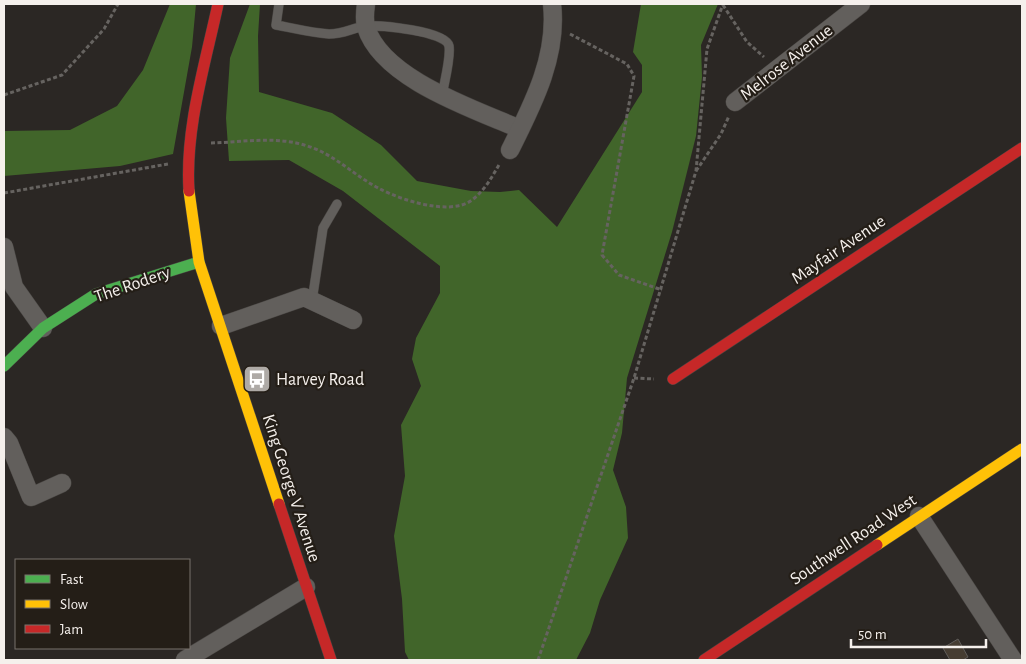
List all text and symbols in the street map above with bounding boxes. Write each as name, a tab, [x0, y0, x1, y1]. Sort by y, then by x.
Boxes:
street label: Melrose Avenue	[737, 21, 836, 104]
street label: Mayfair Avenue	[788, 212, 889, 288]
street label: The Rodery	[92, 264, 173, 306]
bus stop icon: Harvey Road	[242, 364, 272, 394]
place label: Harvey Road	[276, 371, 364, 389]
street label: King George V Avenue	[259, 412, 323, 564]
street label: Southwell Road West	[787, 491, 920, 589]
legend	[15, 559, 190, 649]
text: Fast	[60, 572, 84, 587]
text: Slow	[60, 597, 88, 612]
scale bar	[851, 616, 986, 648]
text: Jam	[60, 622, 83, 637]
text: 50 m	[858, 627, 887, 642]

